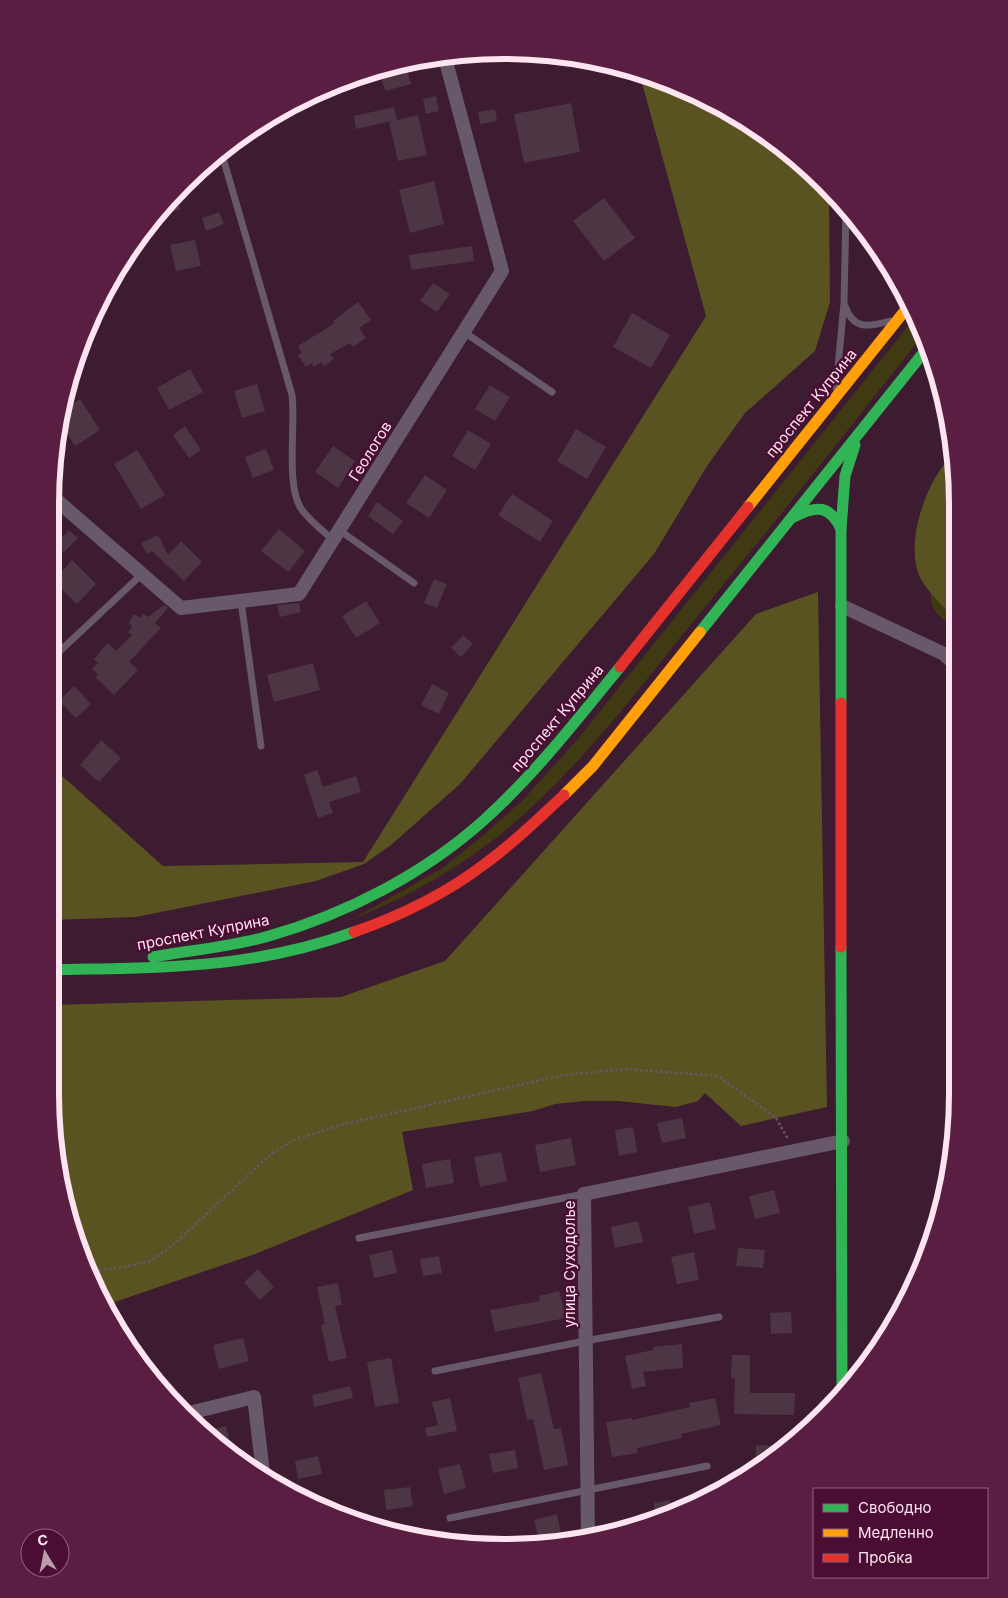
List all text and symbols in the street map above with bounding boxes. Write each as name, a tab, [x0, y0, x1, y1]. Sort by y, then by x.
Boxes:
street label: проспект Куприна	[761, 345, 861, 461]
street label: Геологов	[344, 418, 396, 484]
street label: проспект Куприна	[506, 660, 608, 776]
street label: проспект Куприна	[135, 910, 271, 954]
street label: улица Суходолье	[560, 1200, 579, 1328]
legend	[813, 1488, 988, 1578]
text: Свободно	[858, 1498, 932, 1517]
text: Медленно	[858, 1523, 934, 1542]
north arrow	[20, 1528, 70, 1578]
text: С	[36, 1530, 49, 1549]
text: Пробка	[858, 1548, 913, 1567]

